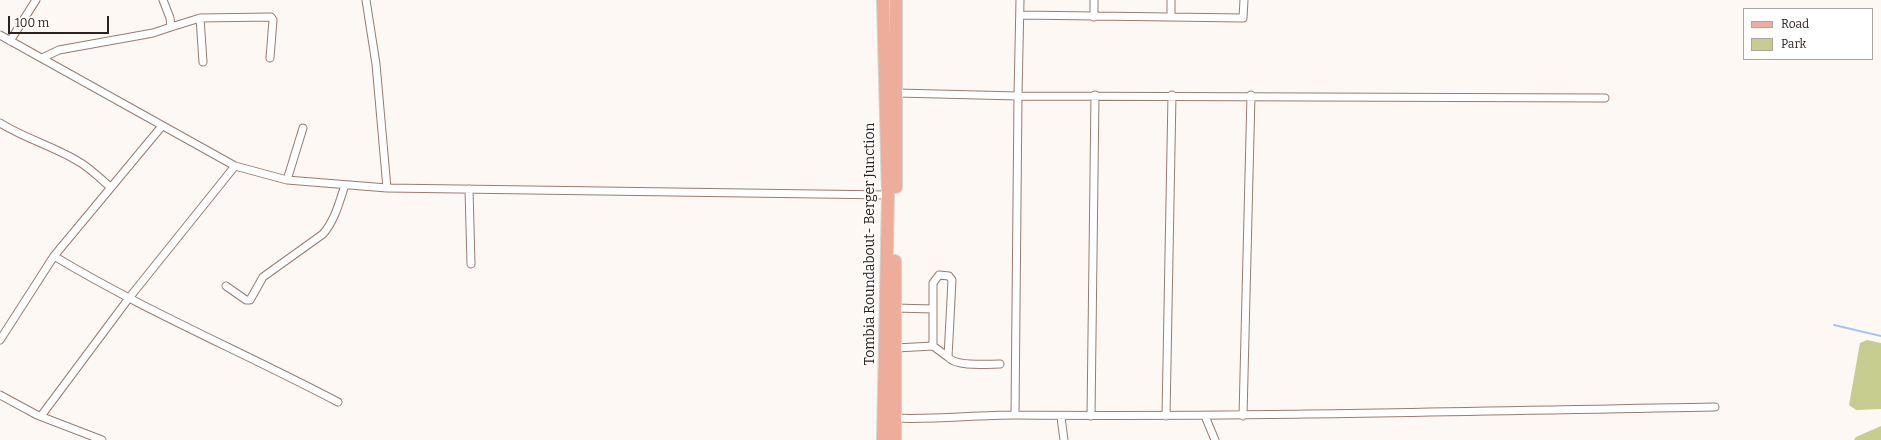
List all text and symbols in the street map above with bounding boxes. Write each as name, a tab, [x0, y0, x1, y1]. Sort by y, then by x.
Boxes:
scale bar	[10, 8, 111, 34]
legend	[1743, 8, 1873, 60]
text: 100 m	[15, 16, 49, 30]
text: Road	[1781, 17, 1809, 31]
text: Park	[1781, 37, 1806, 51]
street label: Tombia Roundabout- Berger Junction	[862, 123, 878, 365]

